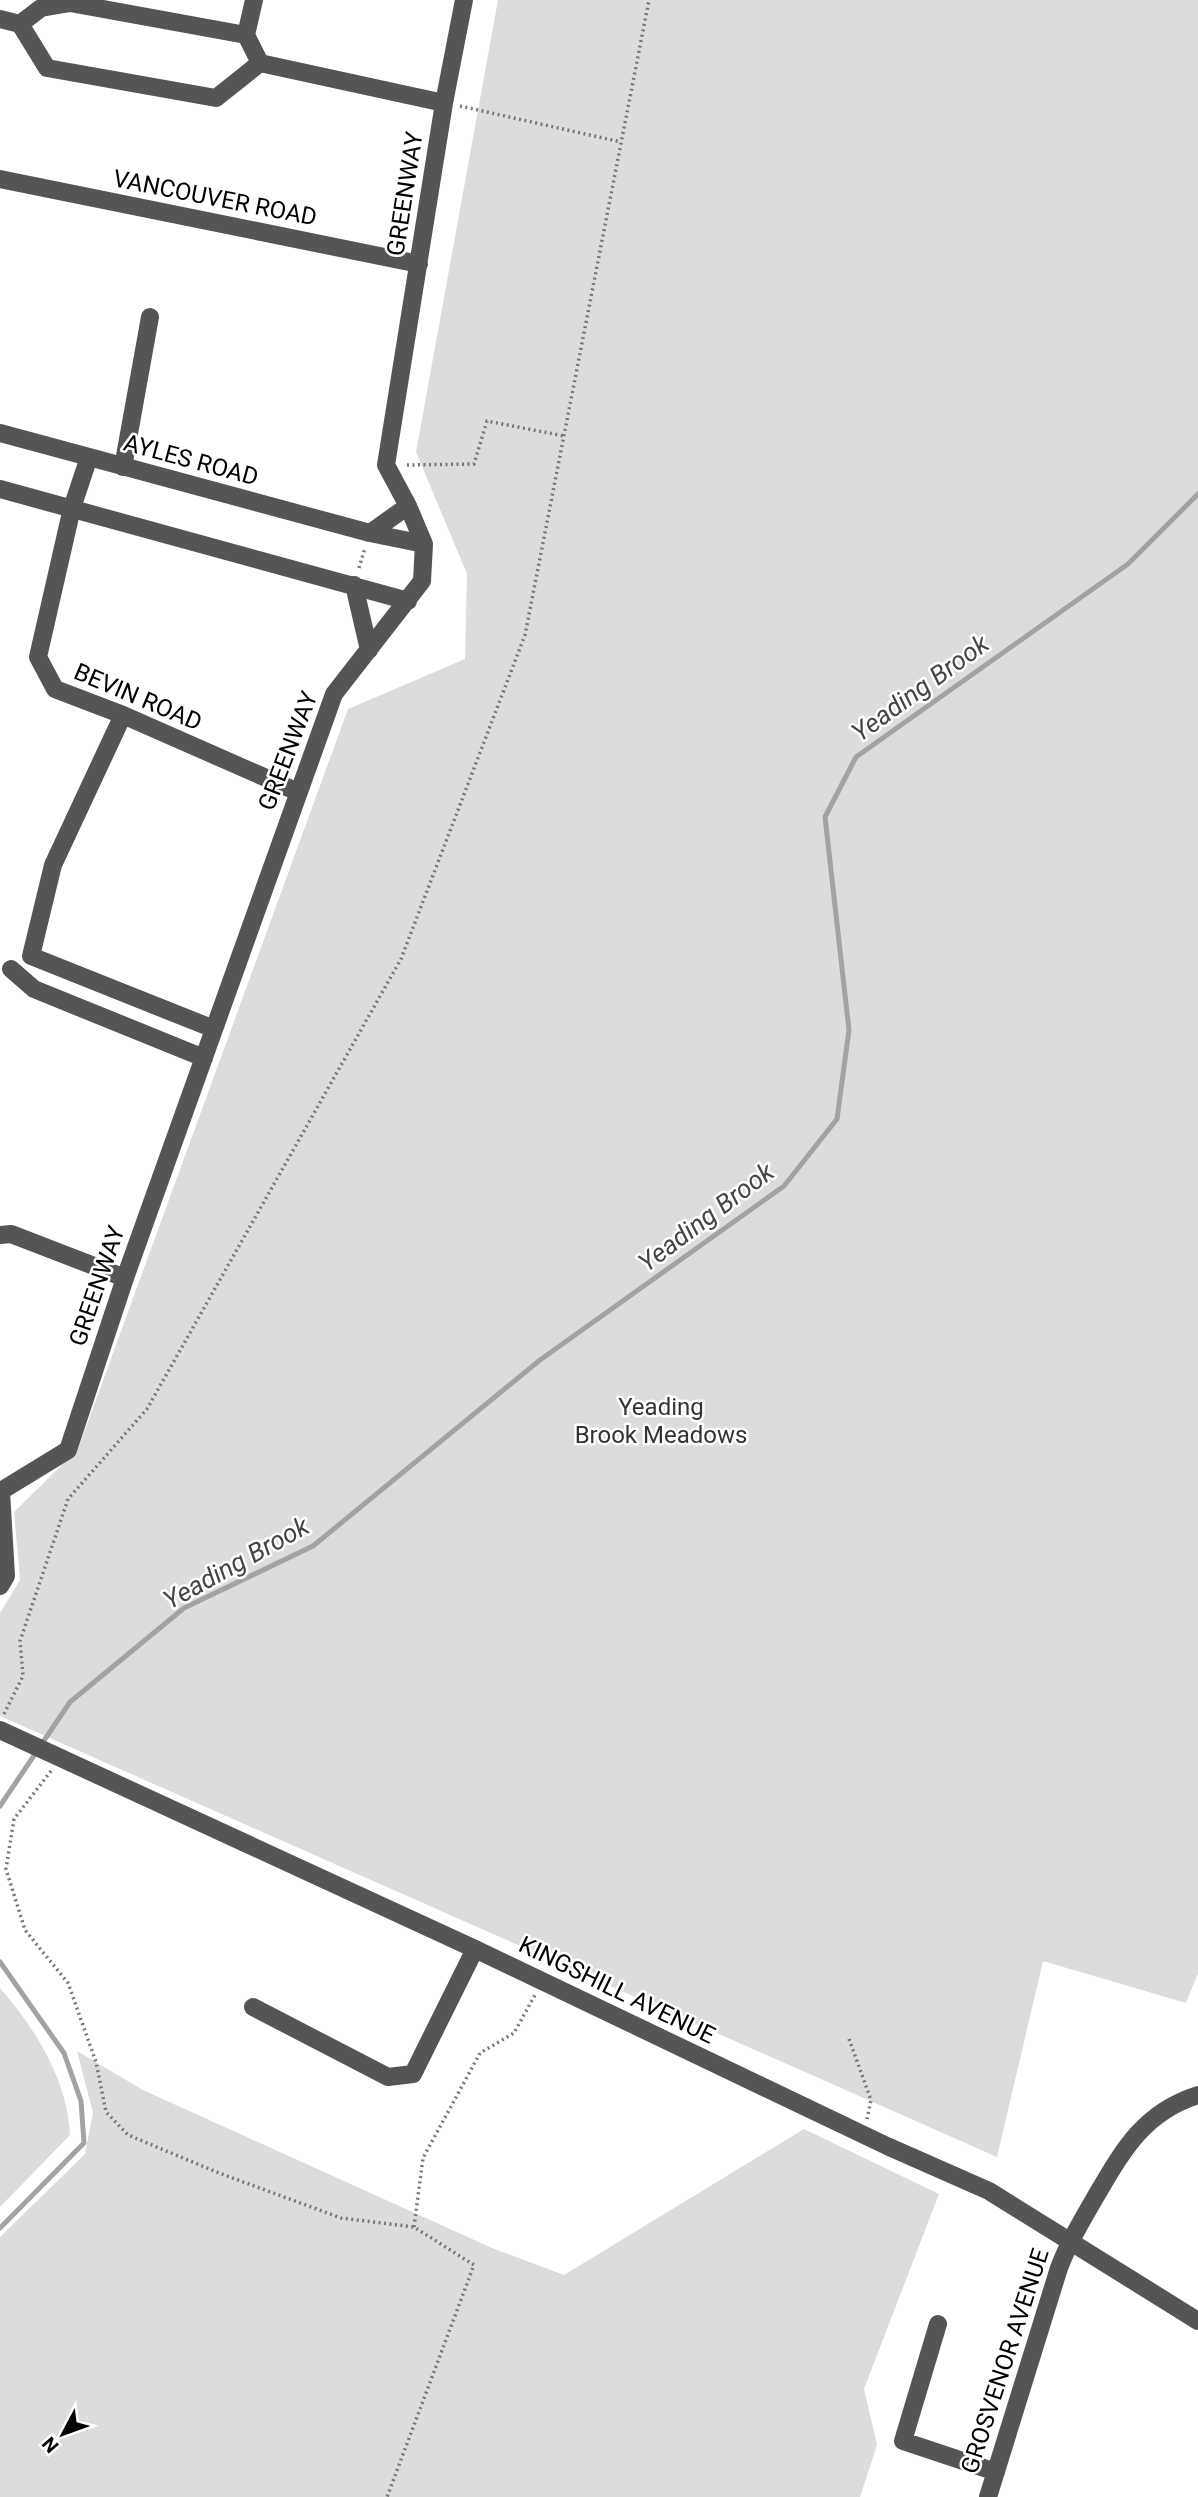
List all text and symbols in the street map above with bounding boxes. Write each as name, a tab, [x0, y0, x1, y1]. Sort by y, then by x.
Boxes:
street label: GREENWAY	[381, 129, 429, 258]
street label: VANCOUVER ROAD	[111, 165, 319, 231]
street label: AYLES ROAD	[121, 429, 261, 491]
water label: Yeading Brook	[846, 628, 995, 748]
street label: BEVIN ROAD	[70, 658, 206, 736]
street label: GREENWAY	[252, 687, 324, 815]
water label: Yeading Brook	[632, 1156, 781, 1278]
street label: GREENWAY	[63, 1222, 131, 1350]
park label: Yeading Brook Meadows	[575, 1393, 747, 1449]
water label: Yeading Brook	[158, 1510, 315, 1615]
street label: KINGSHILL AVENUE	[514, 1930, 720, 2050]
street label: GROSVENOR AVENUE	[955, 2245, 1055, 2477]
north arrow	[28, 2399, 98, 2469]
text: N	[37, 2432, 64, 2457]

